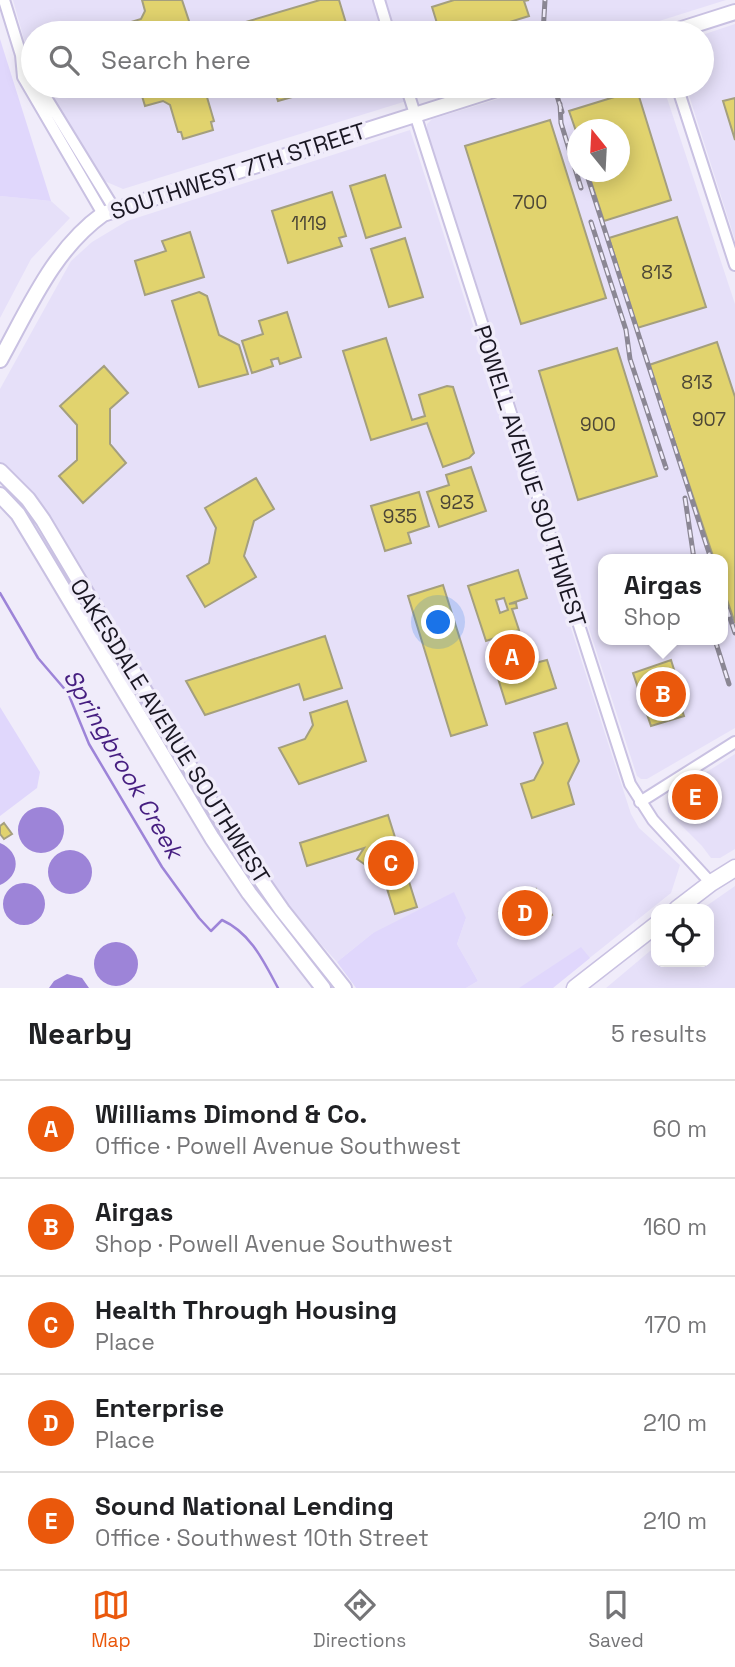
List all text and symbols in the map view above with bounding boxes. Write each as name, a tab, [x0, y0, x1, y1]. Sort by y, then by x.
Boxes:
search box	[21, 21, 714, 98]
icon: search	[45, 41, 83, 79]
text: Search here	[101, 43, 251, 77]
street label: SOUTHWEST 7TH STREET	[106, 115, 370, 227]
north arrow	[567, 119, 630, 182]
house number: 700	[513, 190, 547, 215]
house number: 1119	[291, 211, 327, 236]
house number: 813	[641, 260, 673, 285]
street label: POWELL AVENUE SOUTHWEST	[467, 321, 593, 631]
house number: 813	[681, 370, 713, 395]
house number: 907	[692, 407, 726, 432]
house number: 900	[580, 412, 616, 437]
house number: 923	[440, 490, 474, 515]
house number: 935	[383, 504, 417, 529]
popup	[598, 554, 728, 645]
text: Airgas	[624, 568, 702, 602]
street label: OAKESDALE AVENUE SOUTHWEST	[63, 573, 277, 889]
text: Shop	[624, 602, 681, 632]
your location	[421, 605, 455, 639]
pin: A	[489, 631, 535, 683]
water label: Springbrook Creek	[57, 664, 192, 867]
pin: B	[640, 668, 686, 720]
pin: E	[672, 771, 718, 823]
pin: C	[368, 837, 414, 889]
pin: D	[502, 887, 548, 939]
map controls	[651, 904, 714, 967]
button: locate	[651, 904, 714, 967]
text: Nearby	[28, 1014, 132, 1053]
text: 5 results	[611, 1019, 707, 1049]
text: Williams Dimond & Co.	[95, 1097, 367, 1131]
text: A	[44, 1114, 58, 1144]
text: 60 m	[652, 1114, 707, 1144]
text: Office · Powell Avenue Southwest	[95, 1131, 461, 1161]
text: Airgas	[95, 1195, 173, 1229]
text: B	[43, 1212, 59, 1242]
text: 160 m	[643, 1212, 707, 1242]
text: Shop · Powell Avenue Southwest	[95, 1229, 453, 1259]
text: Health Through Housing	[95, 1293, 397, 1327]
text: C	[44, 1310, 58, 1340]
text: 170 m	[644, 1310, 707, 1340]
text: Place	[95, 1327, 155, 1357]
text: Enterprise	[95, 1391, 224, 1425]
text: D	[43, 1408, 59, 1438]
text: 210 m	[643, 1408, 707, 1438]
text: Place	[95, 1425, 155, 1455]
text: Sound National Lending	[95, 1489, 394, 1523]
text: E	[45, 1506, 57, 1536]
text: 210 m	[643, 1506, 707, 1536]
text: Office · Southwest 10th Street	[95, 1523, 429, 1553]
tab: Map	[91, 1586, 131, 1653]
tab: Directions	[313, 1586, 406, 1653]
tab: Saved	[588, 1586, 644, 1653]

